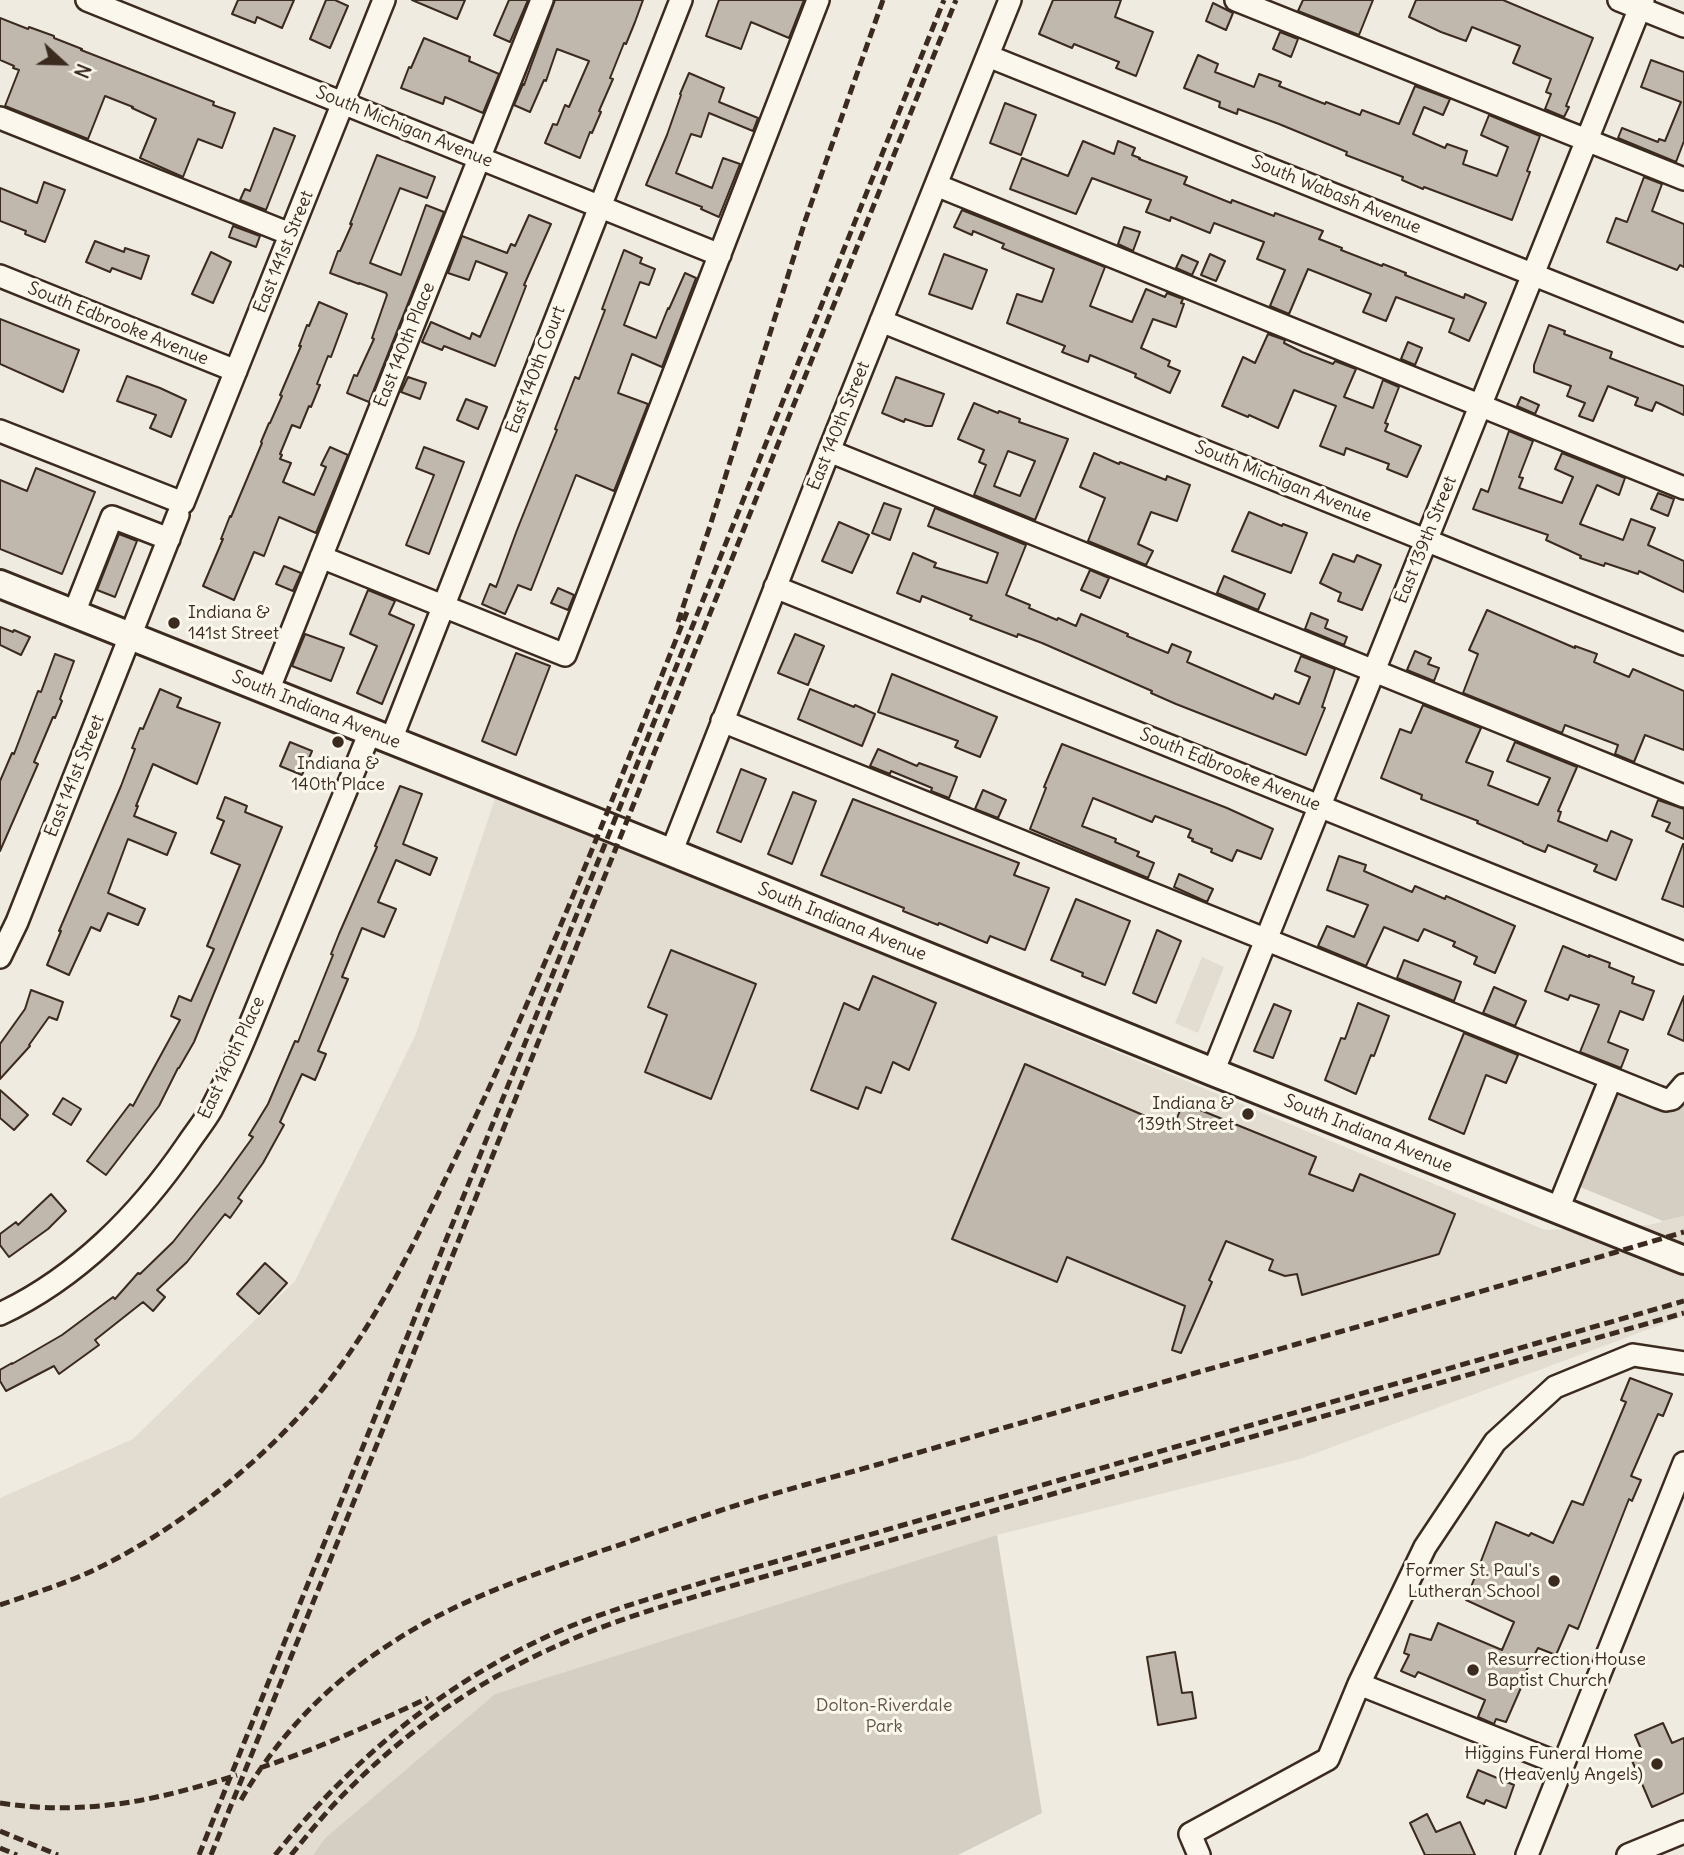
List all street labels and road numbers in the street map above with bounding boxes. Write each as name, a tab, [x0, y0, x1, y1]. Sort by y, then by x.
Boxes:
street label: South Michigan Avenue	[312, 82, 496, 172]
street label: South Wabash Avenue	[1248, 151, 1424, 239]
street label: East 141st Street	[250, 188, 318, 316]
street label: South Edbrooke Avenue	[24, 278, 212, 370]
street label: East 140th Place	[370, 279, 440, 411]
street label: East 140th Court	[502, 303, 570, 437]
street label: East 140th Street	[803, 358, 875, 494]
street label: South Michigan Avenue	[1191, 437, 1375, 527]
street label: East 139th Street	[1391, 473, 1461, 607]
street label: South Indiana Avenue	[229, 666, 403, 754]
street label: East 141st Street	[41, 712, 109, 840]
street label: South Edbrooke Avenue	[1136, 724, 1324, 816]
street label: South Indiana Avenue	[755, 878, 929, 966]
street label: East 140th Place	[194, 993, 270, 1123]
street label: South Indiana Avenue	[1281, 1090, 1455, 1178]

